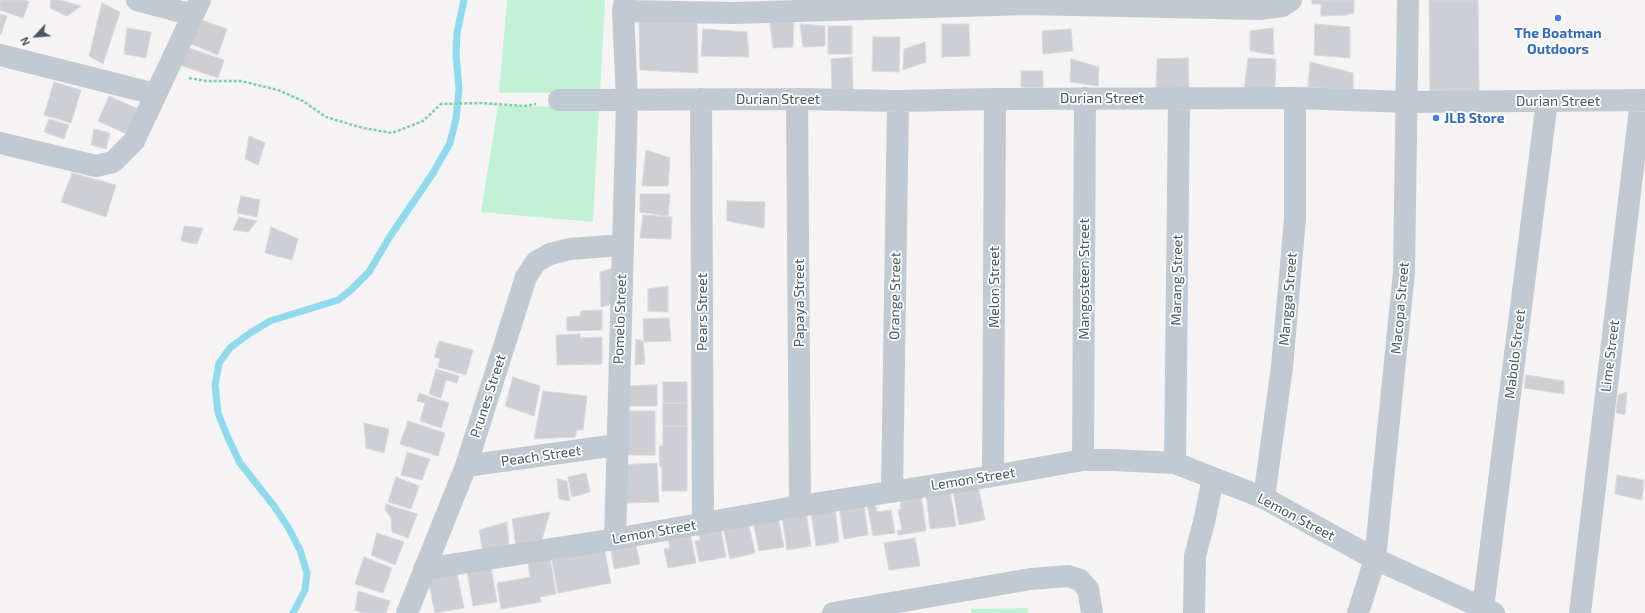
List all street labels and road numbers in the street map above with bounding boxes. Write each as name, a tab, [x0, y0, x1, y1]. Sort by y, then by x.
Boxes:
street label: Durian Street	[1060, 90, 1144, 106]
street label: Durian Street	[736, 91, 820, 107]
street label: Durian Street	[1516, 93, 1600, 109]
street label: Mangosteen Street	[1076, 218, 1092, 340]
street label: Marang Street	[1168, 234, 1186, 326]
street label: Melon Street	[986, 246, 1002, 328]
street label: Orange Street	[886, 252, 904, 340]
street label: Mangga Street	[1276, 252, 1300, 346]
street label: Papaya Street	[791, 259, 807, 347]
street label: Macopa Street	[1388, 261, 1412, 355]
street label: Pears Street	[694, 273, 710, 351]
street label: Pomelo Street	[610, 274, 630, 364]
street label: Mabolo Street	[1501, 308, 1529, 400]
street label: Lime Street	[1597, 319, 1623, 393]
street label: Prunes Street	[467, 352, 509, 440]
street label: Peach Street	[500, 442, 582, 470]
street label: Lemon Street	[930, 464, 1016, 494]
street label: Lemon Street	[1255, 490, 1337, 544]
street label: Lemon Street	[611, 516, 697, 548]

